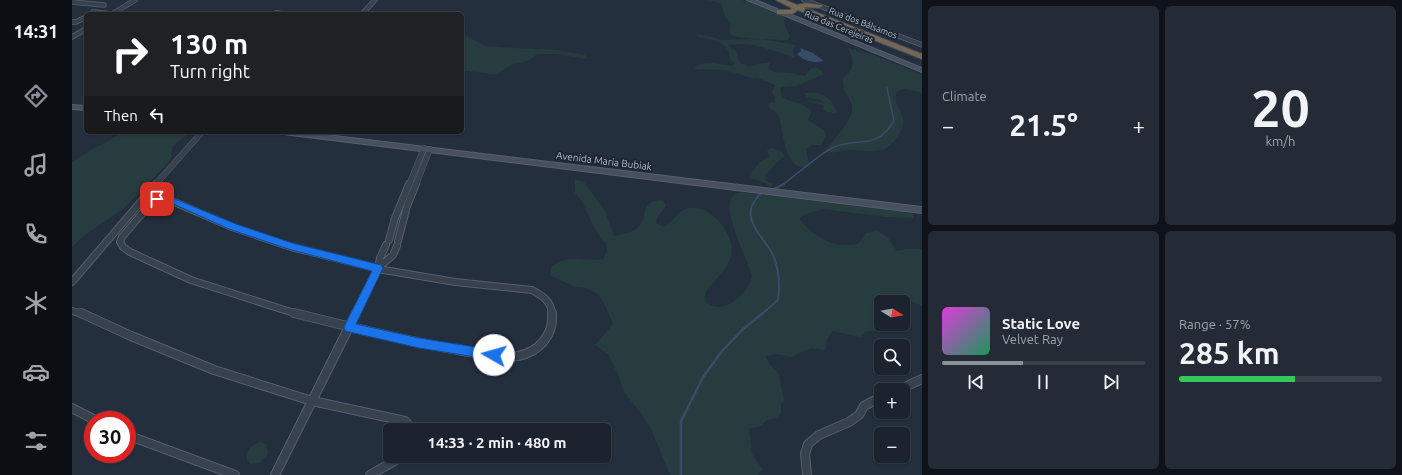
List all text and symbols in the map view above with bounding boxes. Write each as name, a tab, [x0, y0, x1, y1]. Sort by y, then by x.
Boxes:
street label: Rua dos Bálsamos	[828, 5, 899, 41]
street label: Rua das Cerejeiras	[803, 9, 875, 45]
text: 14:31	[13, 21, 59, 41]
icon: right	[104, 28, 156, 80]
text: 130 m	[170, 28, 248, 59]
text: Turn right	[170, 61, 250, 81]
text: 20	[1251, 79, 1310, 137]
icon: directions	[22, 82, 50, 110]
text: Climate	[942, 89, 987, 103]
icon: left	[146, 104, 168, 126]
text: Then	[104, 107, 138, 124]
text: 21.5°	[1009, 108, 1078, 142]
text: −	[942, 113, 954, 138]
text: +	[1133, 113, 1145, 138]
text: km/h	[1265, 134, 1296, 148]
street label: Avenida Maria Bubiak	[556, 150, 652, 172]
icon: music	[22, 151, 50, 179]
pin	[140, 182, 174, 216]
icon: arrive	[146, 188, 168, 210]
icon: phone	[22, 220, 50, 248]
icon: climate	[22, 289, 50, 317]
north arrow	[874, 295, 910, 331]
map controls	[874, 295, 910, 463]
text: Static Love	[1002, 315, 1080, 332]
text: Range · 57%	[1179, 317, 1251, 331]
text: Velvet Ray	[1002, 332, 1063, 346]
position arrow	[473, 334, 515, 376]
text: 285 km	[1179, 336, 1280, 370]
button: search	[874, 339, 910, 375]
icon: car	[22, 358, 50, 386]
icon: previous	[965, 371, 987, 393]
icon: pause	[1032, 371, 1054, 393]
icon: next	[1100, 371, 1122, 393]
button: +	[874, 383, 910, 419]
speed limit sign: 30	[84, 411, 136, 463]
icon: filters	[22, 427, 50, 455]
button: −	[874, 427, 910, 463]
text: 14:33 · 2 min · 480 m	[428, 434, 566, 451]

